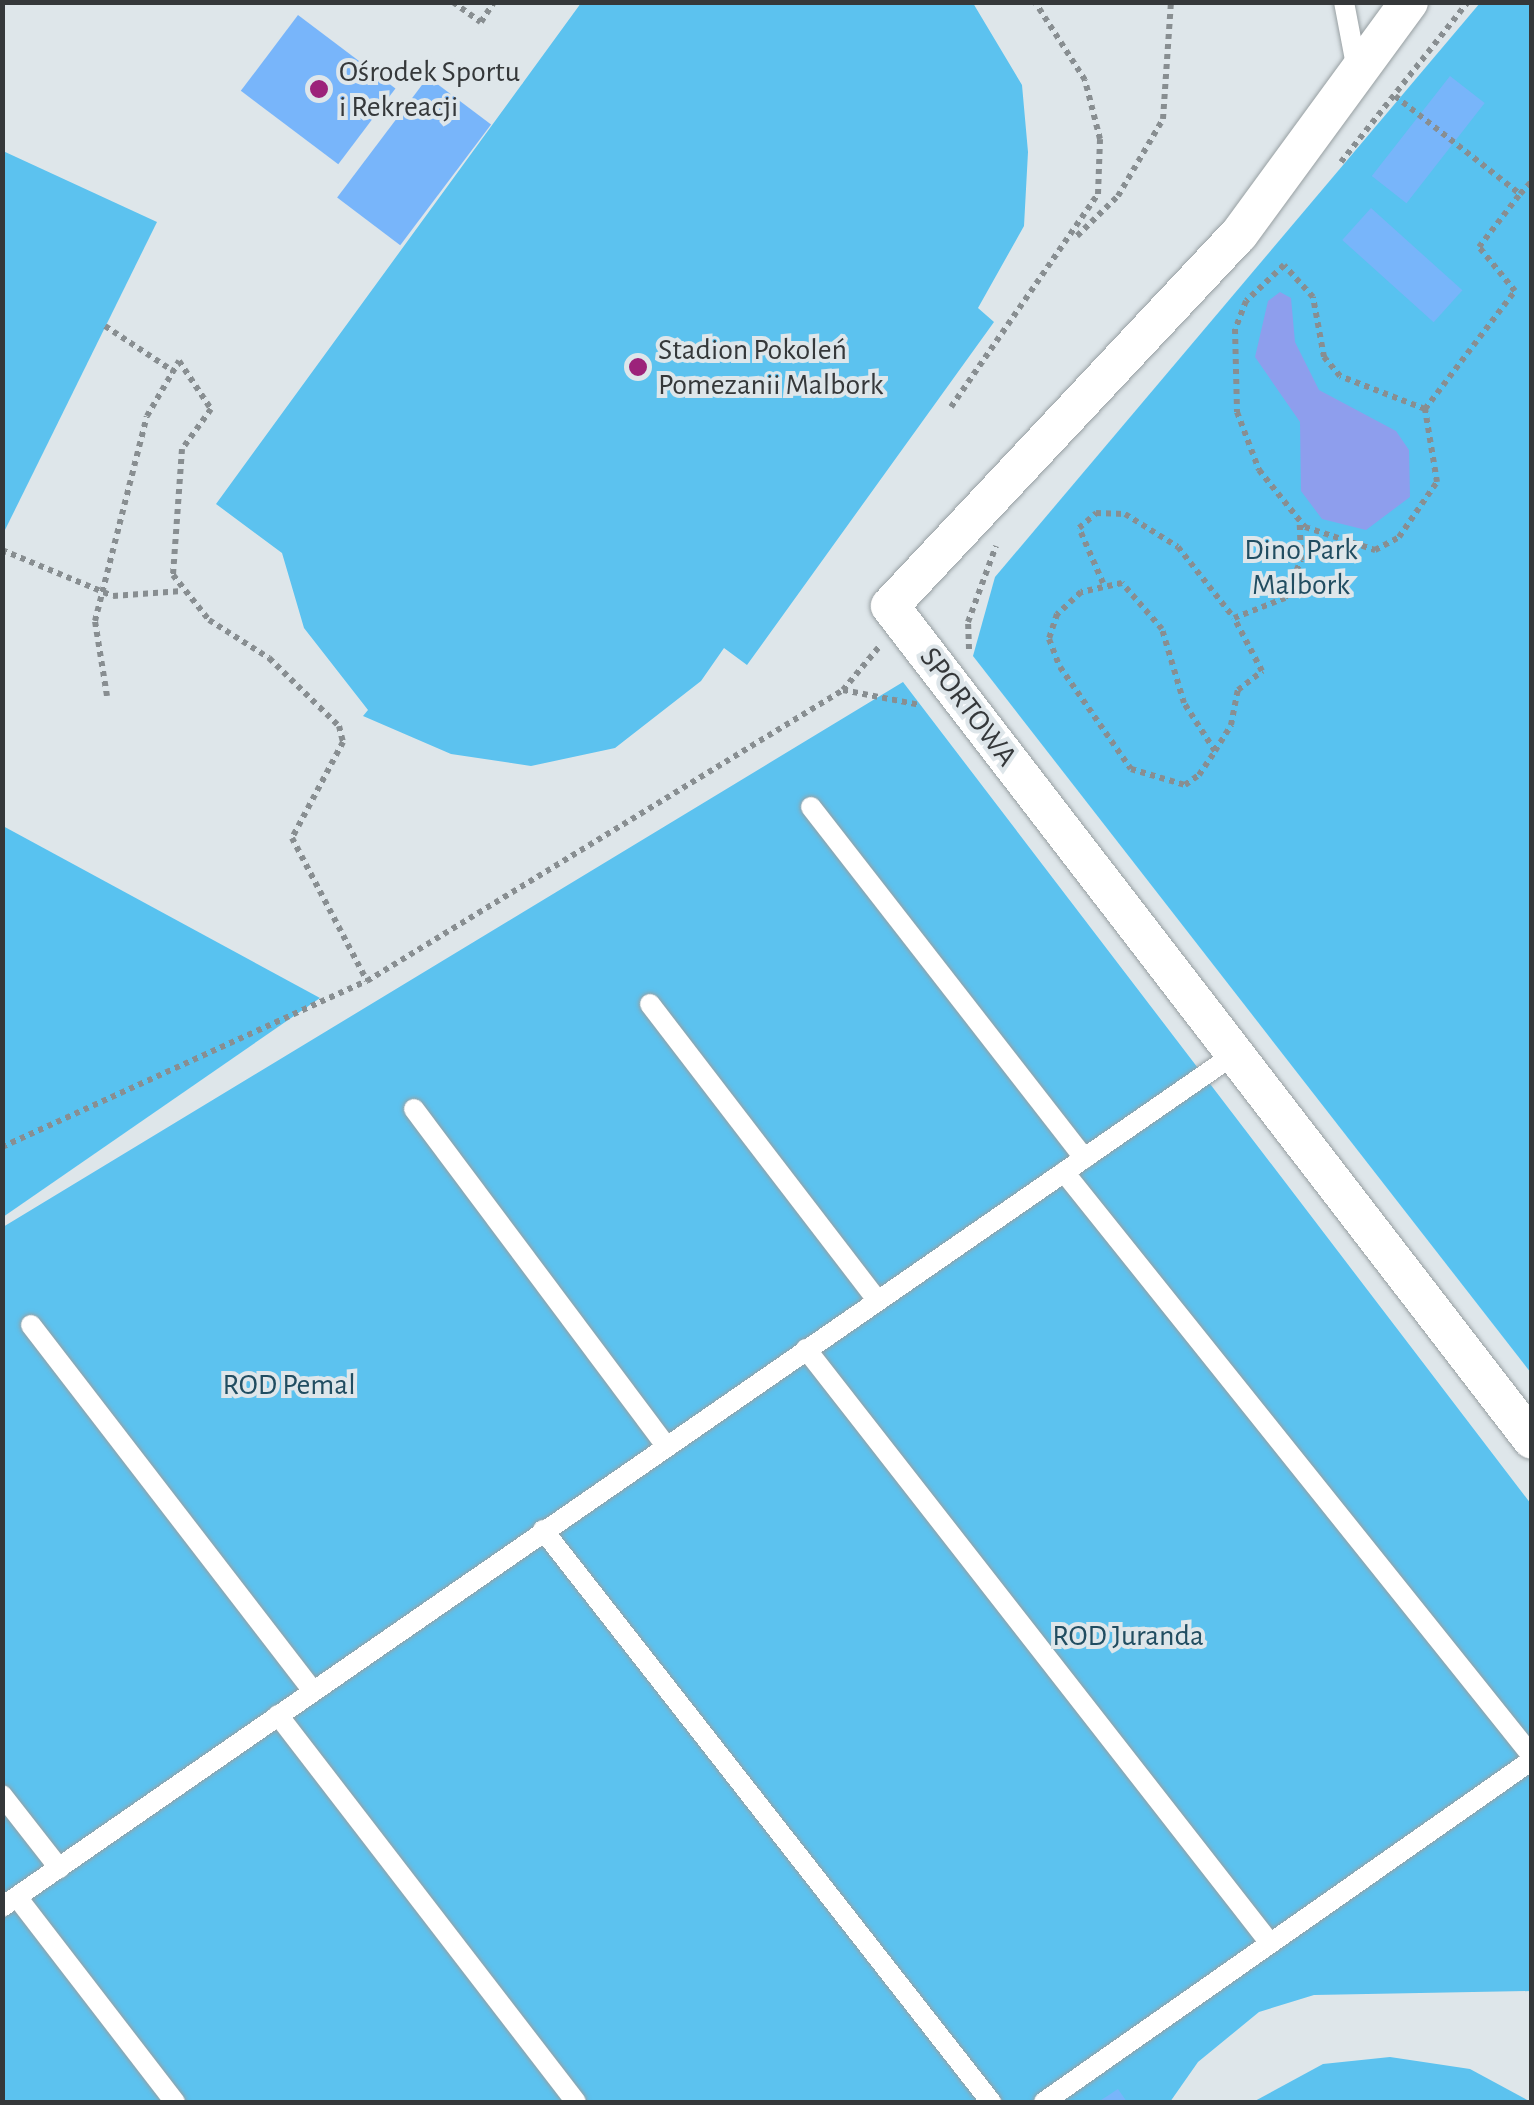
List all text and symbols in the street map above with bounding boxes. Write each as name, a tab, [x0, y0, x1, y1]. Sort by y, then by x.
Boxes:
place label: Ośrodek Sportu i Rekreacji	[339, 54, 520, 124]
marker: Ośrodek Sportu i Rekreacji	[308, 78, 330, 100]
place label: Stadion Pokoleń Pomezanii Malbork	[658, 332, 883, 402]
marker: Stadion Pokoleń Pomezanii Malbork	[627, 356, 649, 378]
park label: Dino Park Malbork	[1244, 532, 1358, 602]
street label: SPORTOWA	[912, 640, 1024, 774]
park label: ROD Pemal	[222, 1367, 356, 1403]
park label: ROD Juranda	[1052, 1618, 1204, 1654]

